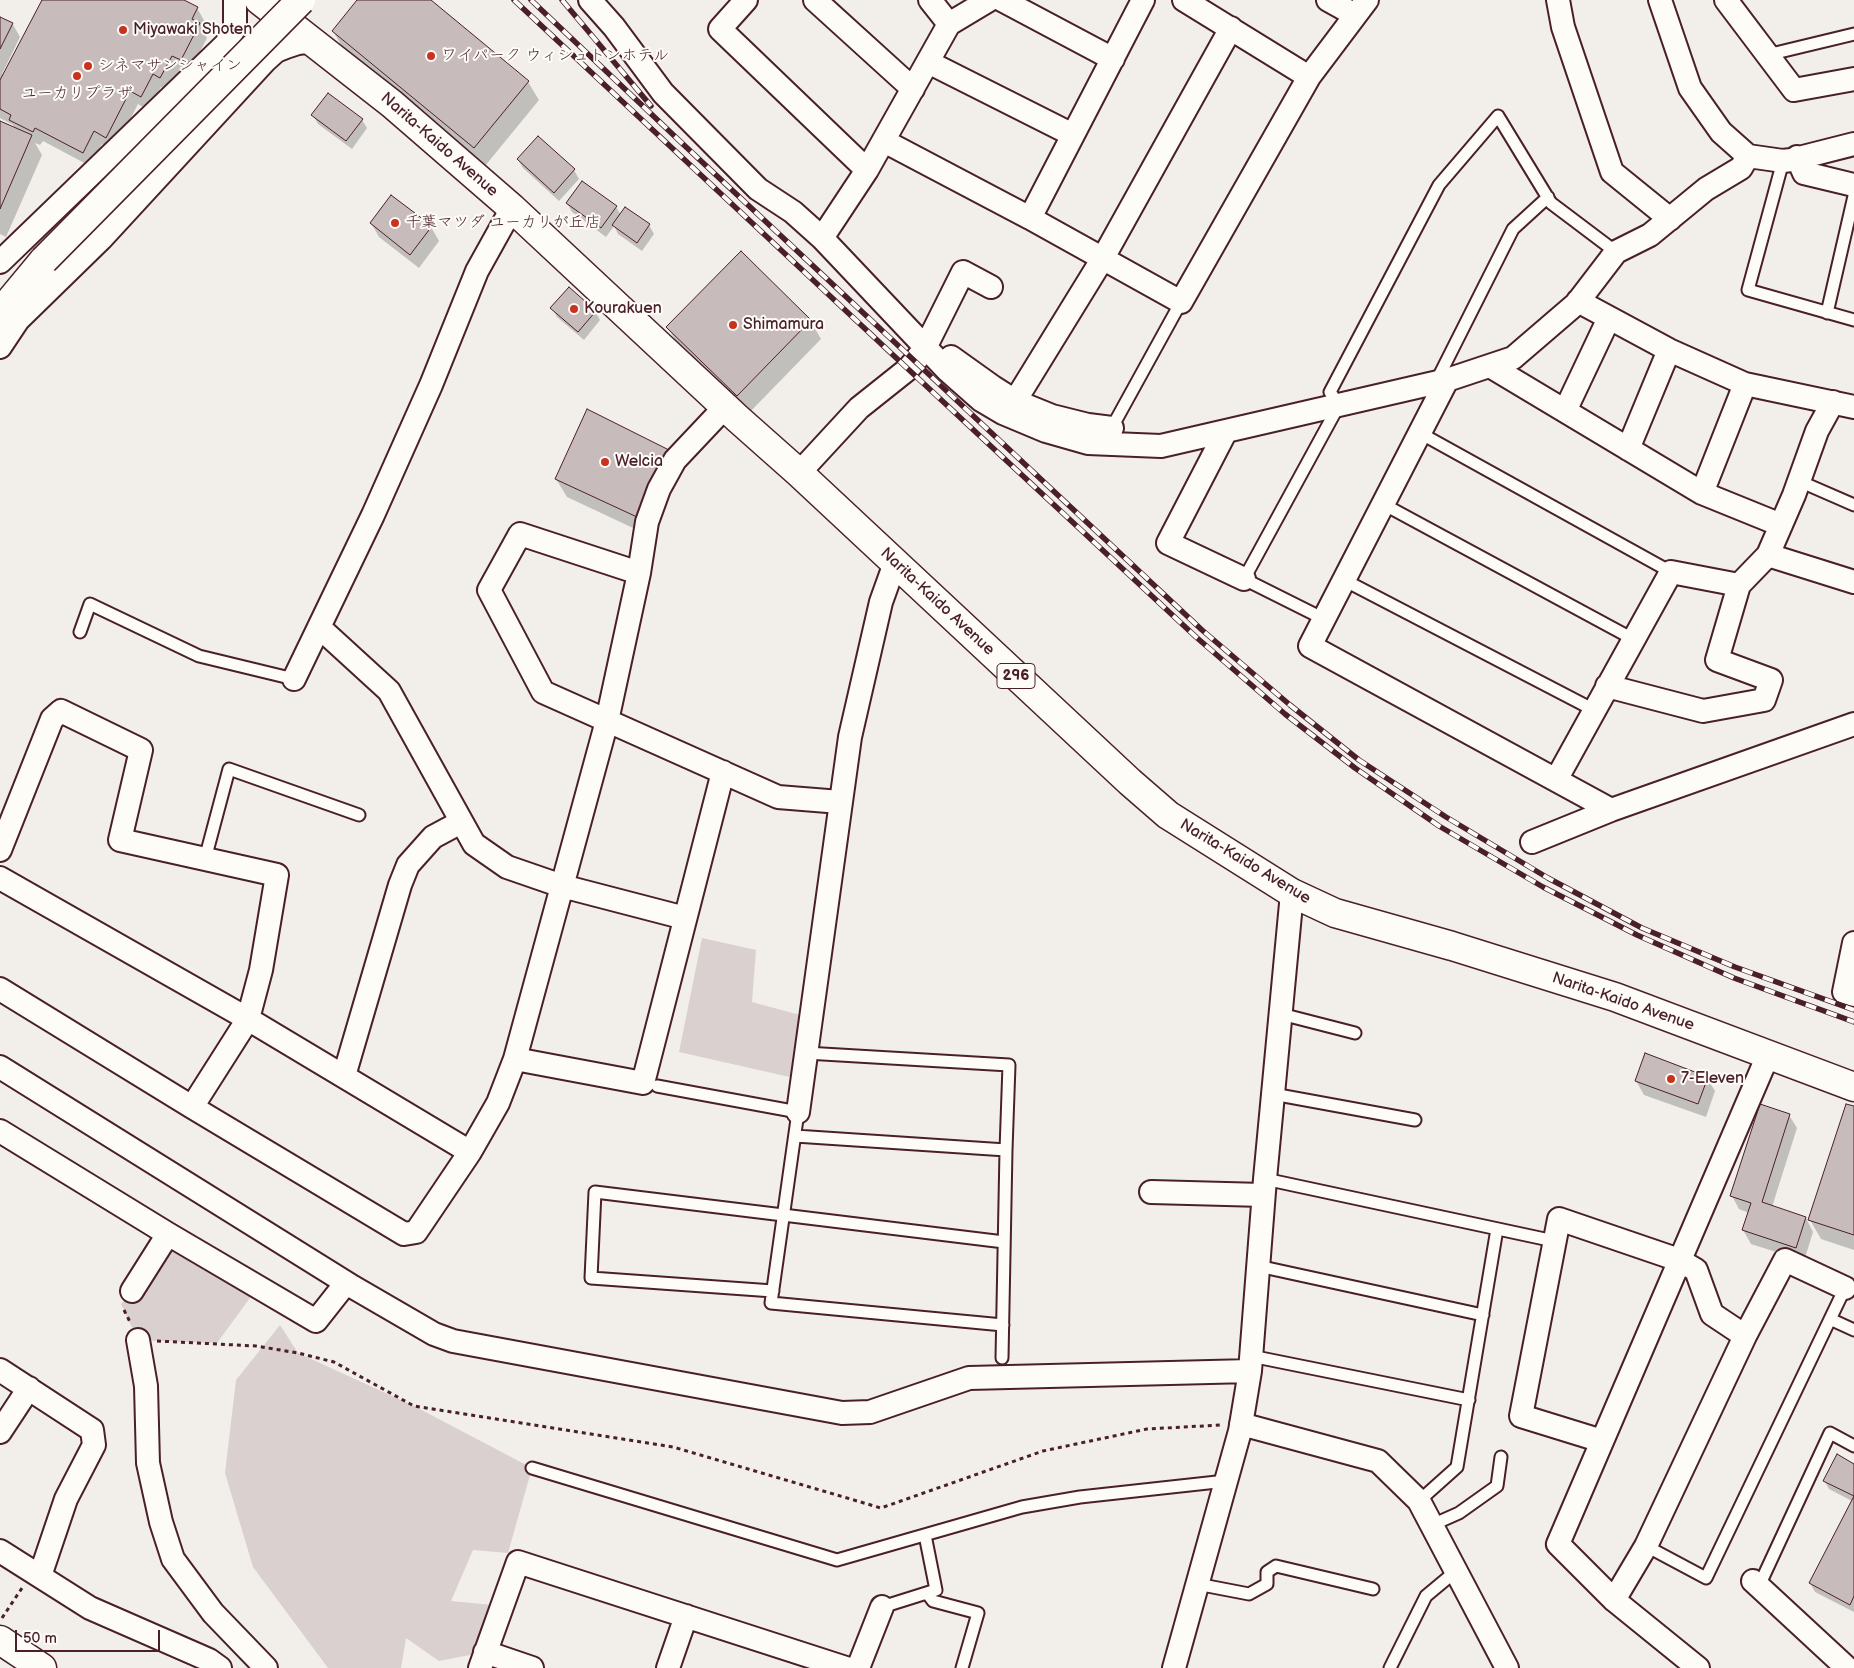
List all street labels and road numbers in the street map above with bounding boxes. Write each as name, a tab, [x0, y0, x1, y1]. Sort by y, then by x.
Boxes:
street label: Narita-Kaido Avenue	[376, 89, 502, 201]
street label: Narita-Kaido Avenue	[876, 544, 998, 660]
road number: 296	[997, 664, 1035, 688]
street label: Narita-Kaido Avenue	[1176, 815, 1314, 909]
street label: Narita-Kaido Avenue	[1549, 969, 1697, 1035]

